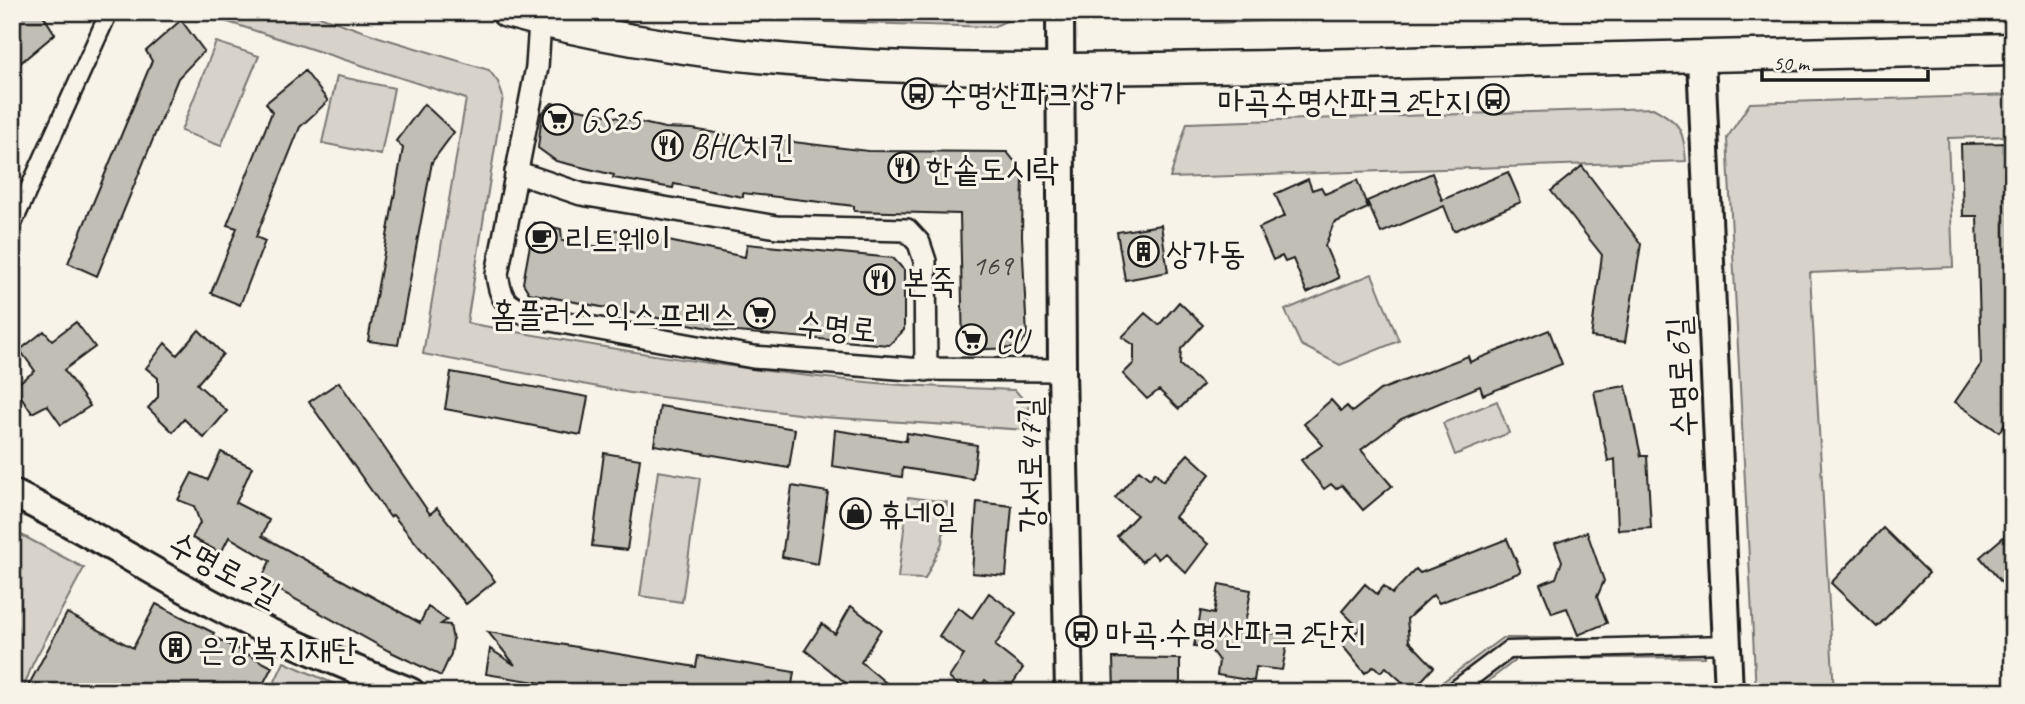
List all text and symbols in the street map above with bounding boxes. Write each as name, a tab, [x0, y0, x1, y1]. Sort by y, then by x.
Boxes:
scale bar	[1762, 38, 1929, 82]
text: 50 m	[1773, 50, 1811, 76]
place label: 수명산파크상가	[940, 73, 1126, 115]
bus stop icon: 수명산파크상가	[900, 76, 934, 110]
place label: 마곡수명산파크2단지	[1217, 80, 1471, 122]
bus stop icon: 마곡수명산파크2단지	[1477, 83, 1511, 117]
place label: GS25	[580, 99, 643, 141]
supermarket icon: GS25	[540, 102, 574, 136]
place label: BHC치킨	[690, 125, 795, 167]
restaurant icon: BHC치킨	[650, 128, 684, 162]
place label: 한솥도시락	[926, 148, 1059, 190]
restaurant icon: 한솥도시락	[886, 151, 920, 185]
place label: 리트웨이	[565, 218, 671, 260]
cafe icon: 리트웨이	[525, 221, 559, 255]
place label: 상가동	[1166, 232, 1246, 274]
building icon: 상가동	[1126, 235, 1160, 269]
house number: 169	[972, 246, 1015, 284]
place label: 본죽	[903, 260, 956, 302]
restaurant icon: 본죽	[863, 263, 897, 297]
place label: 홈플러스 익스프레스	[490, 293, 737, 335]
supermarket icon: 홈플러스 익스프레스	[743, 296, 777, 330]
street label: 수명로	[795, 303, 878, 351]
street label: 수명로6길	[1657, 315, 1705, 439]
place label: CU	[995, 320, 1032, 362]
supermarket icon: CU	[955, 323, 989, 357]
street label: 강서로47길	[1008, 397, 1052, 533]
place label: 휴네일	[878, 494, 958, 536]
shop icon: 휴네일	[838, 497, 872, 531]
street label: 수명로2길	[161, 522, 288, 616]
place label: 마곡.수명산파크2단지	[1105, 612, 1365, 654]
bus stop icon: 마곡.수명산파크2단지	[1065, 615, 1099, 649]
place label: 은강복지재단	[198, 628, 357, 670]
building icon: 은강복지재단	[158, 631, 192, 665]

